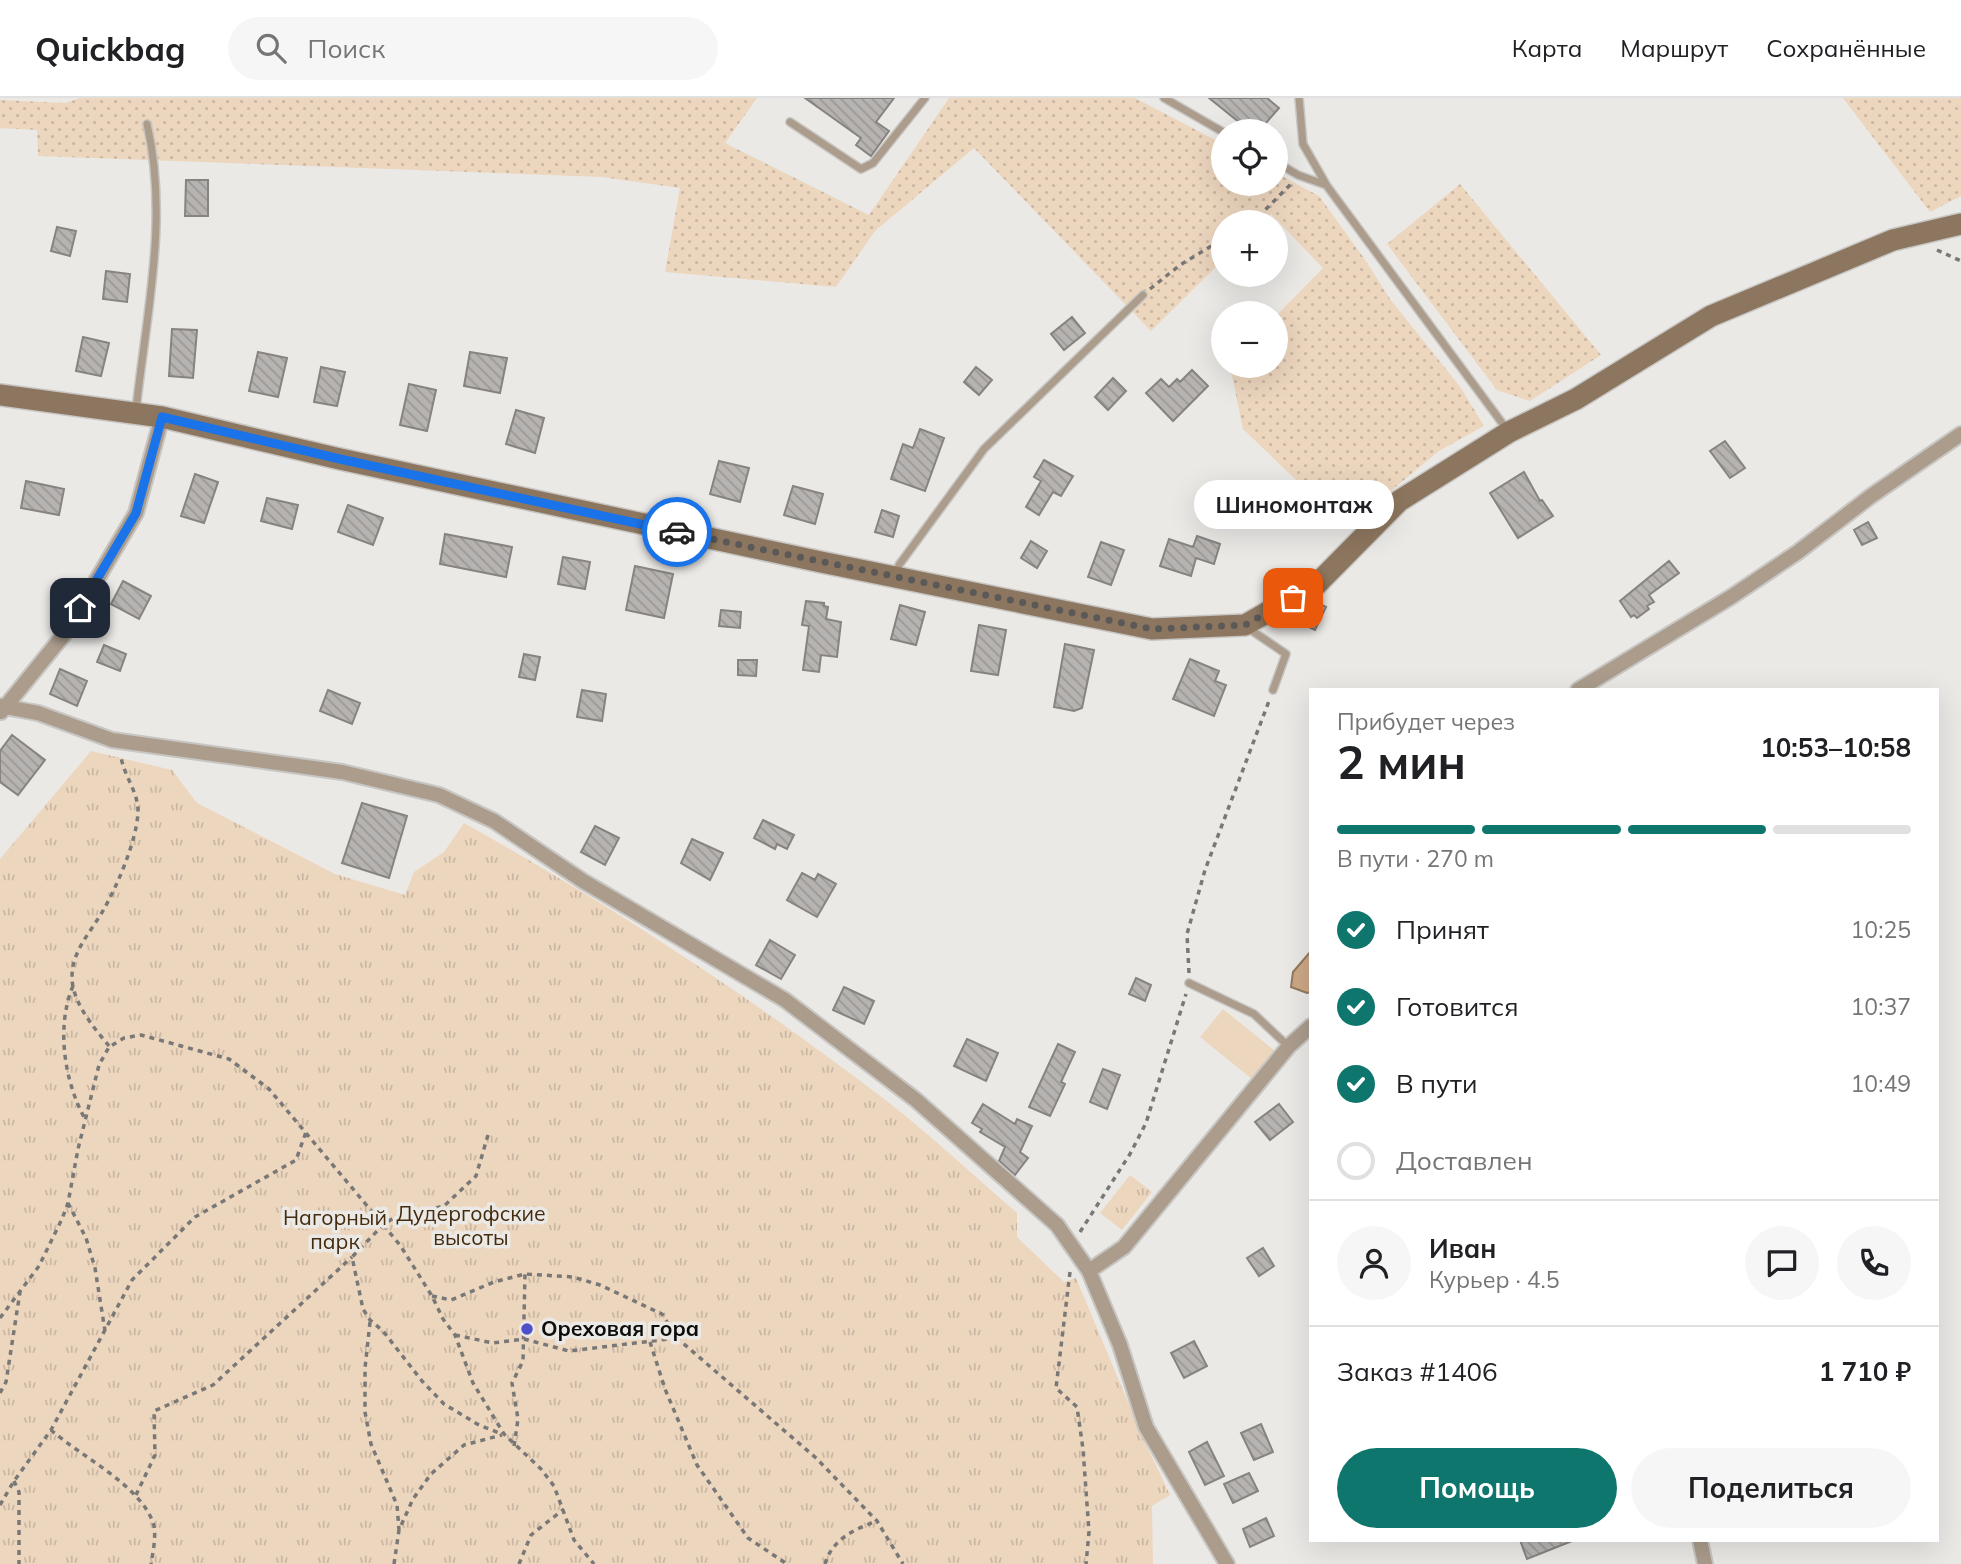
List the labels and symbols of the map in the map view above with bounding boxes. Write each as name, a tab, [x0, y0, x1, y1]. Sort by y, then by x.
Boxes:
callout: Шиномонтаж	[1193, 479, 1393, 528]
courier	[642, 497, 712, 567]
pin	[1263, 568, 1323, 628]
pin	[50, 578, 110, 638]
park label: Дудергофские высоты	[396, 1200, 546, 1250]
park label: Нагорный парк	[283, 1204, 387, 1254]
place label: Ореховая гора	[541, 1315, 699, 1341]
marker: Ореховая гора	[519, 1321, 535, 1337]

